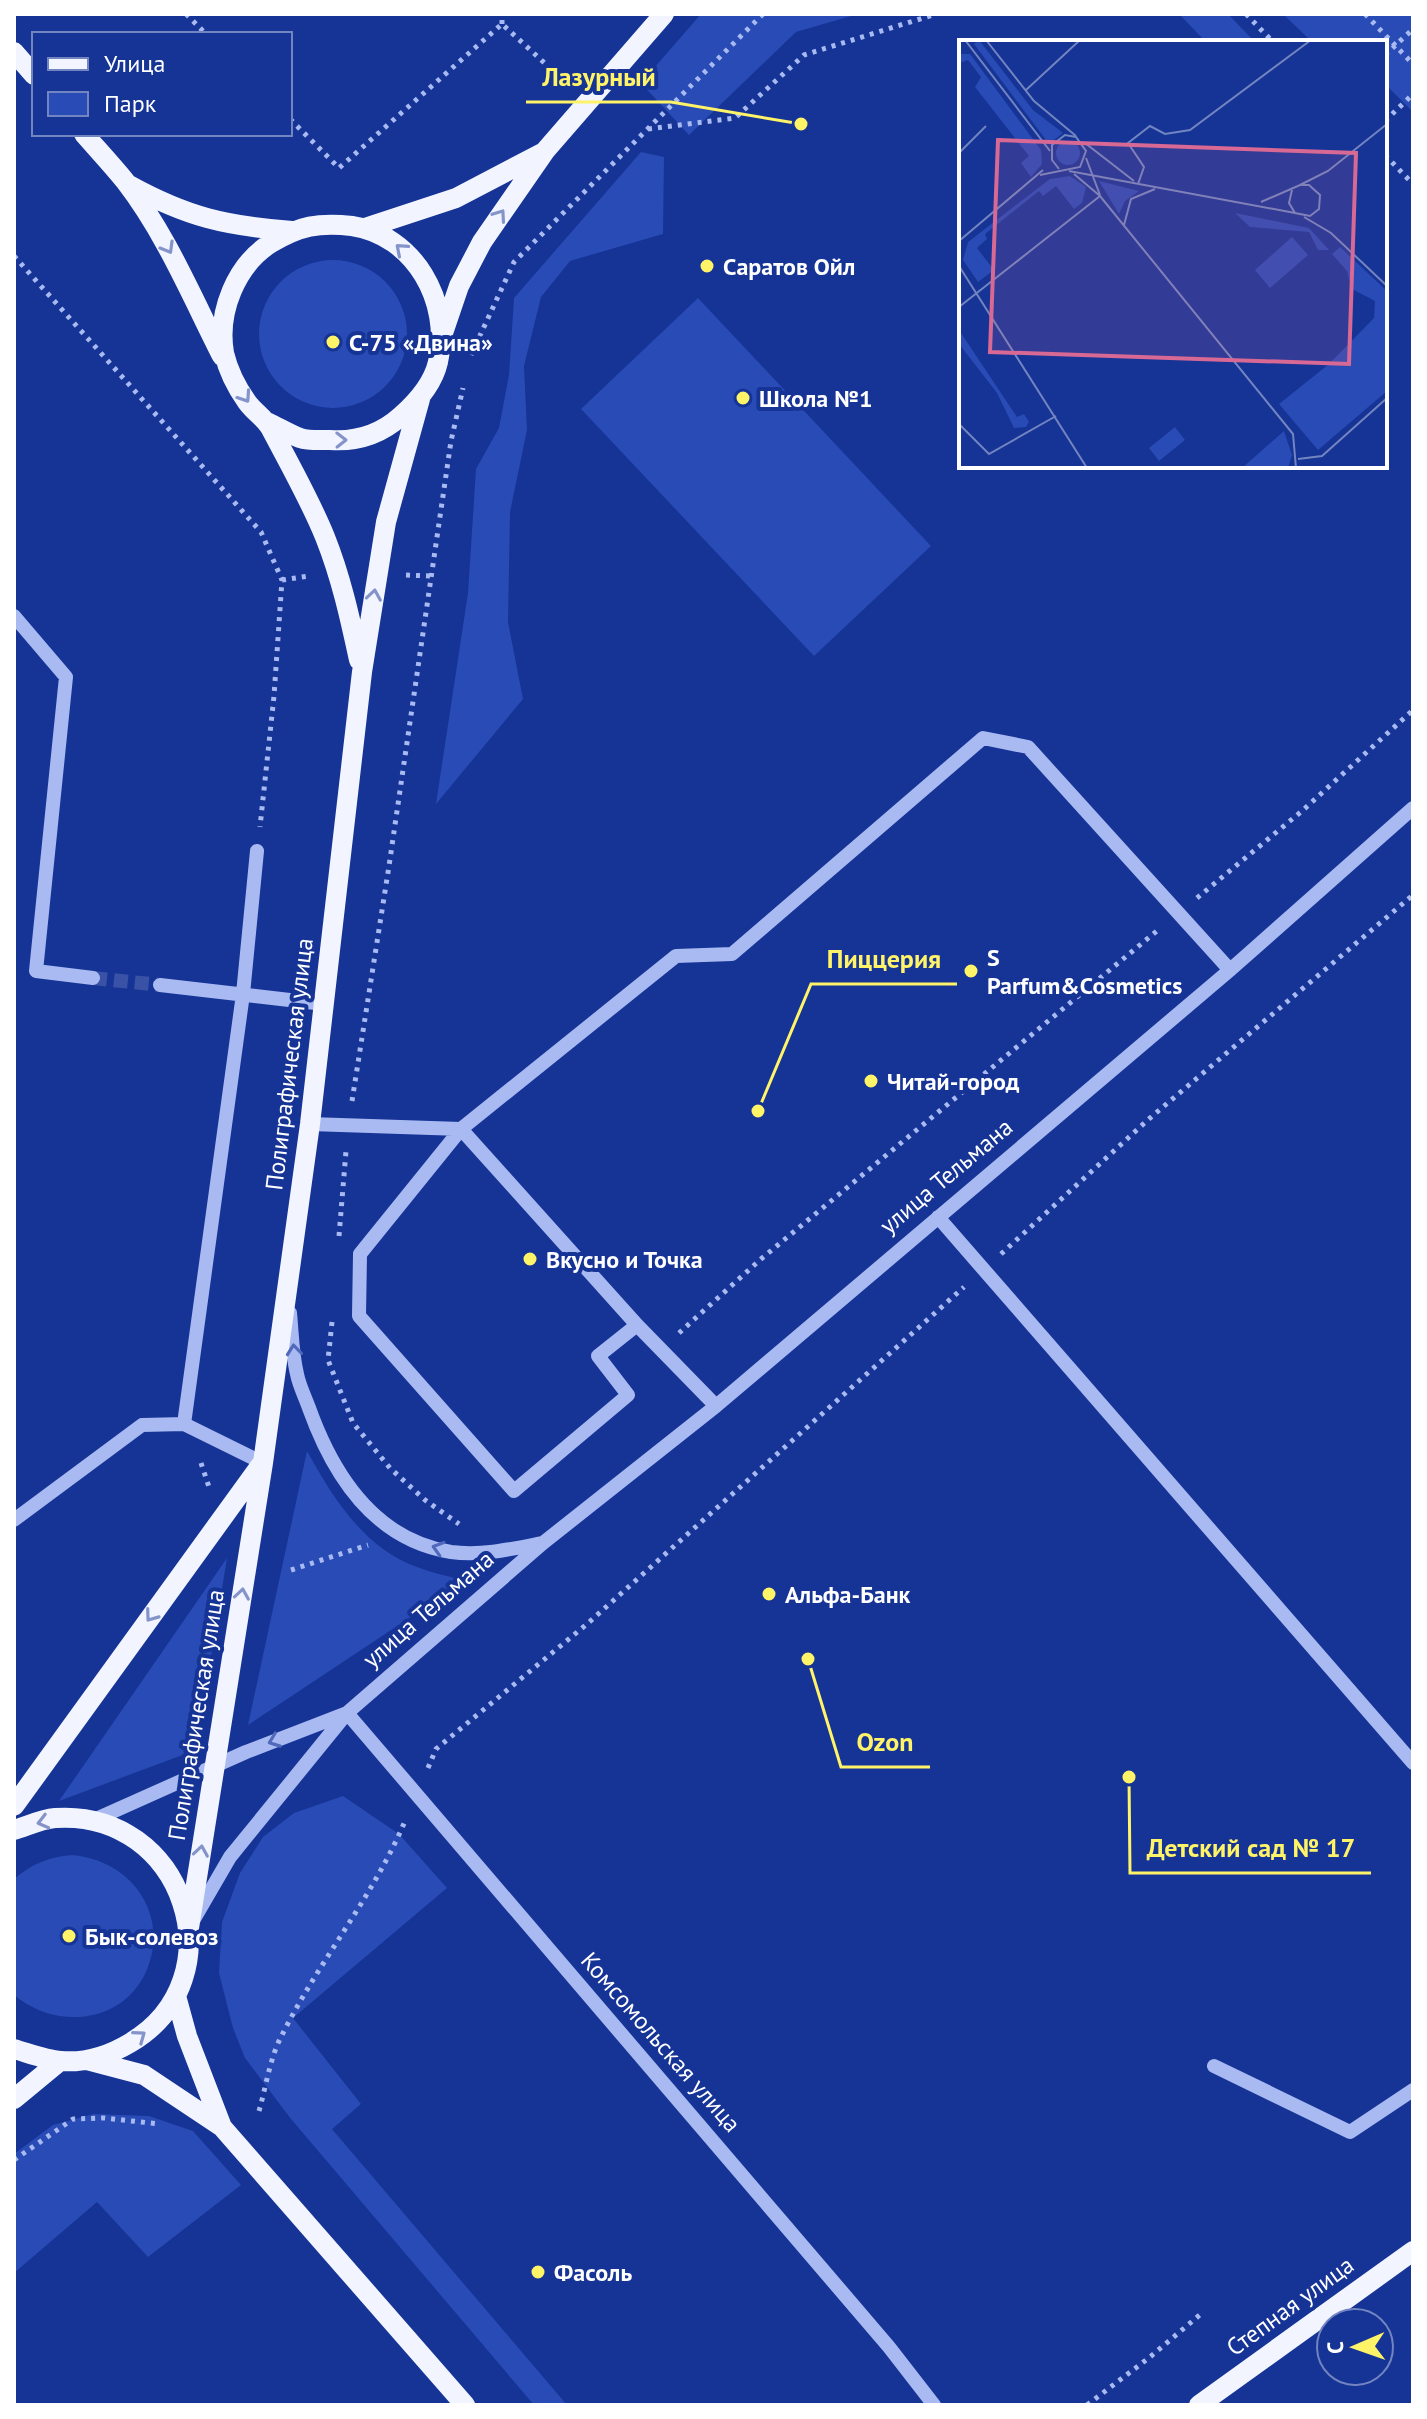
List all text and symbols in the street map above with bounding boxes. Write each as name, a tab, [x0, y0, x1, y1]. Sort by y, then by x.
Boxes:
legend	[32, 32, 292, 136]
inset map	[959, 40, 1387, 468]
text: Улица	[104, 48, 165, 79]
callout: Лазурный	[526, 52, 671, 102]
text: Лазурный	[541, 60, 656, 93]
text: Парк	[104, 88, 157, 119]
one-way arrow	[490, 210, 505, 224]
one-way arrow	[158, 239, 174, 254]
one-way arrow	[395, 244, 410, 259]
place label: Саратов Ойл	[723, 251, 855, 282]
marker: Саратов Ойл	[698, 257, 716, 275]
place label: С-75 «Двина»	[349, 327, 493, 358]
marker: С-75 «Двина»	[324, 333, 342, 351]
place label: Школа №1	[759, 383, 873, 414]
one-way arrow	[236, 388, 251, 402]
marker: Школа №1	[734, 389, 752, 407]
one-way arrow	[336, 431, 348, 449]
one-way arrow	[365, 588, 382, 602]
callout: Пиццерия	[811, 934, 957, 984]
street label: Полиграфическая улица	[258, 936, 320, 1192]
text: Пиццерия	[827, 942, 941, 975]
place label: S Parfum&Cosmetics	[987, 942, 1182, 1001]
marker: S Parfum&Cosmetics	[962, 962, 980, 980]
place label: Читай-город	[887, 1066, 1020, 1097]
marker: Читай-город	[862, 1072, 880, 1090]
street label: улица Тельмана	[873, 1111, 1019, 1241]
place label: Вкусно и Точка	[546, 1244, 703, 1275]
marker: Вкусно и Точка	[521, 1250, 539, 1268]
one-way arrow	[286, 1343, 303, 1357]
one-way arrow	[432, 1541, 446, 1557]
street label: улица Тельмана	[356, 1543, 500, 1675]
place label: Альфа-Банк	[785, 1579, 911, 1610]
marker: Альфа-Банк	[760, 1585, 778, 1603]
street label: Полиграфическая улица	[161, 1587, 231, 1843]
one-way arrow	[232, 1587, 249, 1601]
one-way arrow	[146, 1608, 161, 1622]
callout: Ozon	[841, 1717, 930, 1767]
text: Ozon	[857, 1725, 913, 1758]
one-way arrow	[268, 1731, 282, 1748]
one-way arrow	[37, 1812, 51, 1829]
callout: Детский сад № 17	[1130, 1823, 1371, 1873]
text: Детский сад № 17	[1147, 1831, 1355, 1864]
one-way arrow	[192, 1844, 209, 1858]
place label: Бык-солевоз	[85, 1921, 218, 1952]
marker: Бык-солевоз	[60, 1927, 78, 1945]
street label: Комсомольская улица	[574, 1945, 748, 2139]
one-way arrow	[131, 2031, 146, 2045]
street label: Степная улица	[1221, 2250, 1359, 2362]
place label: Фасоль	[554, 2257, 632, 2288]
marker: Фасоль	[529, 2263, 547, 2281]
north arrow	[1315, 2307, 1395, 2387]

